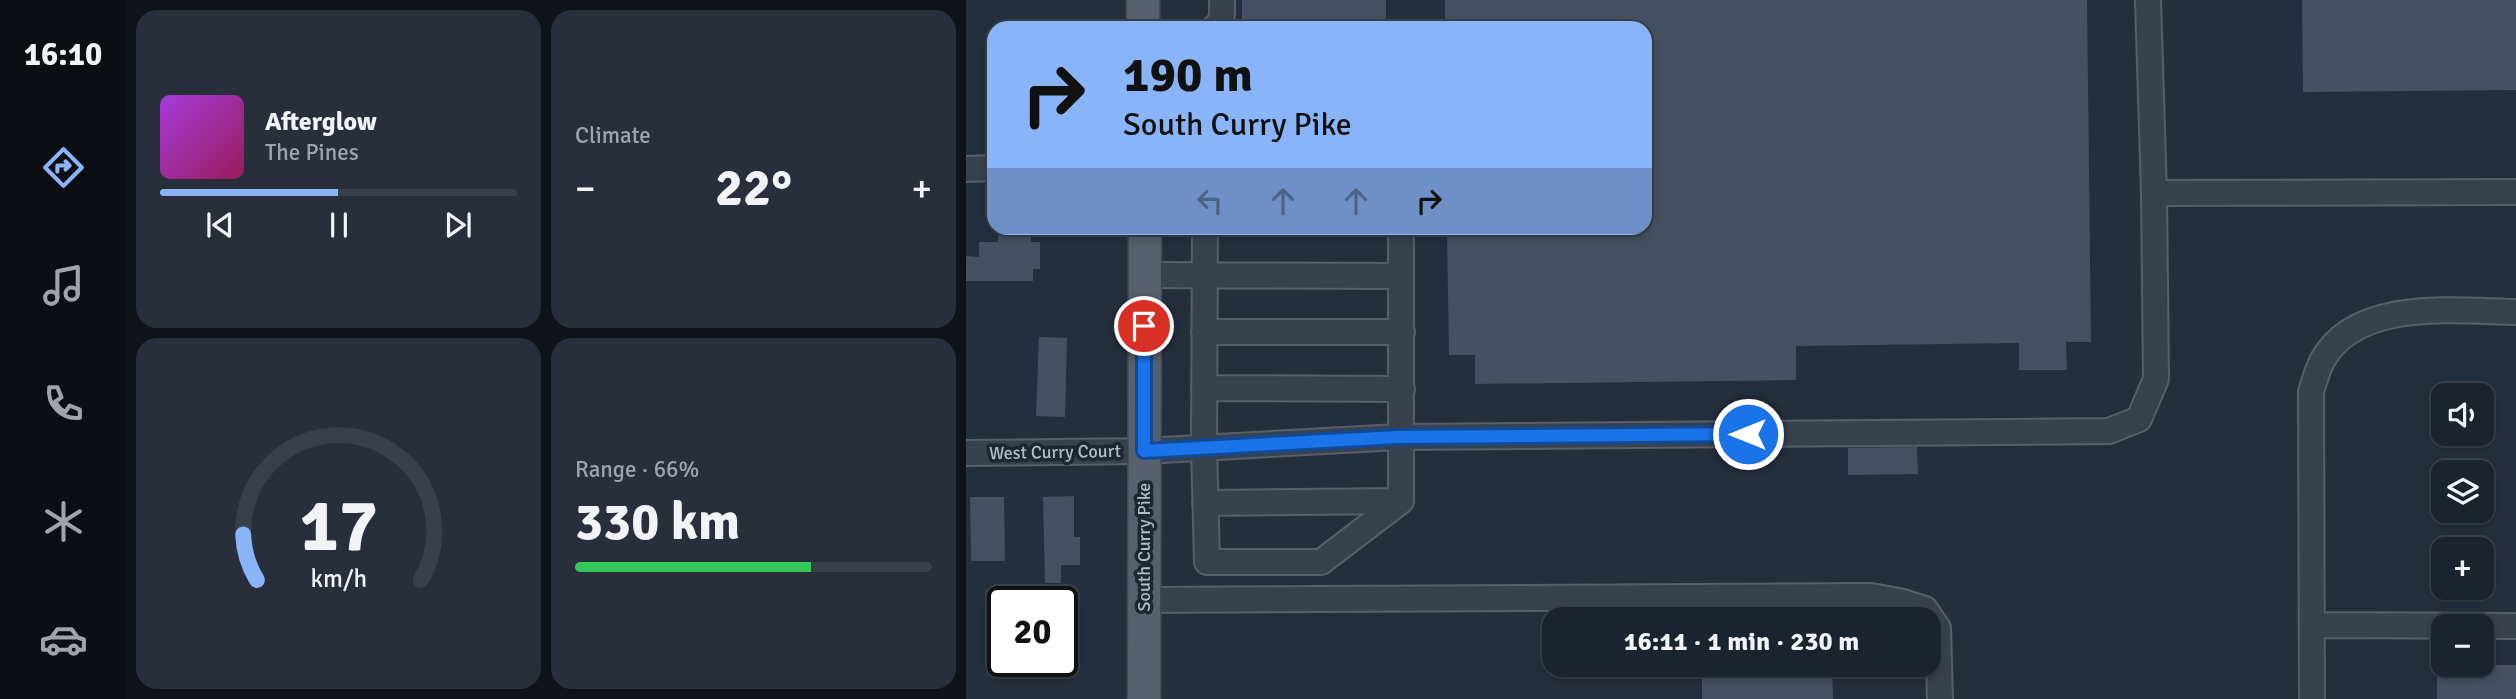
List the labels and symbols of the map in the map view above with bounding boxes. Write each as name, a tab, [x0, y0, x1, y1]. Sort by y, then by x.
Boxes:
pin	[1114, 296, 1174, 356]
position arrow	[1711, 397, 1785, 471]
street label: West Curry Court	[989, 440, 1121, 464]
street label: South Curry Pike	[1133, 483, 1155, 611]
speed limit sign: 20	[987, 586, 1078, 677]

